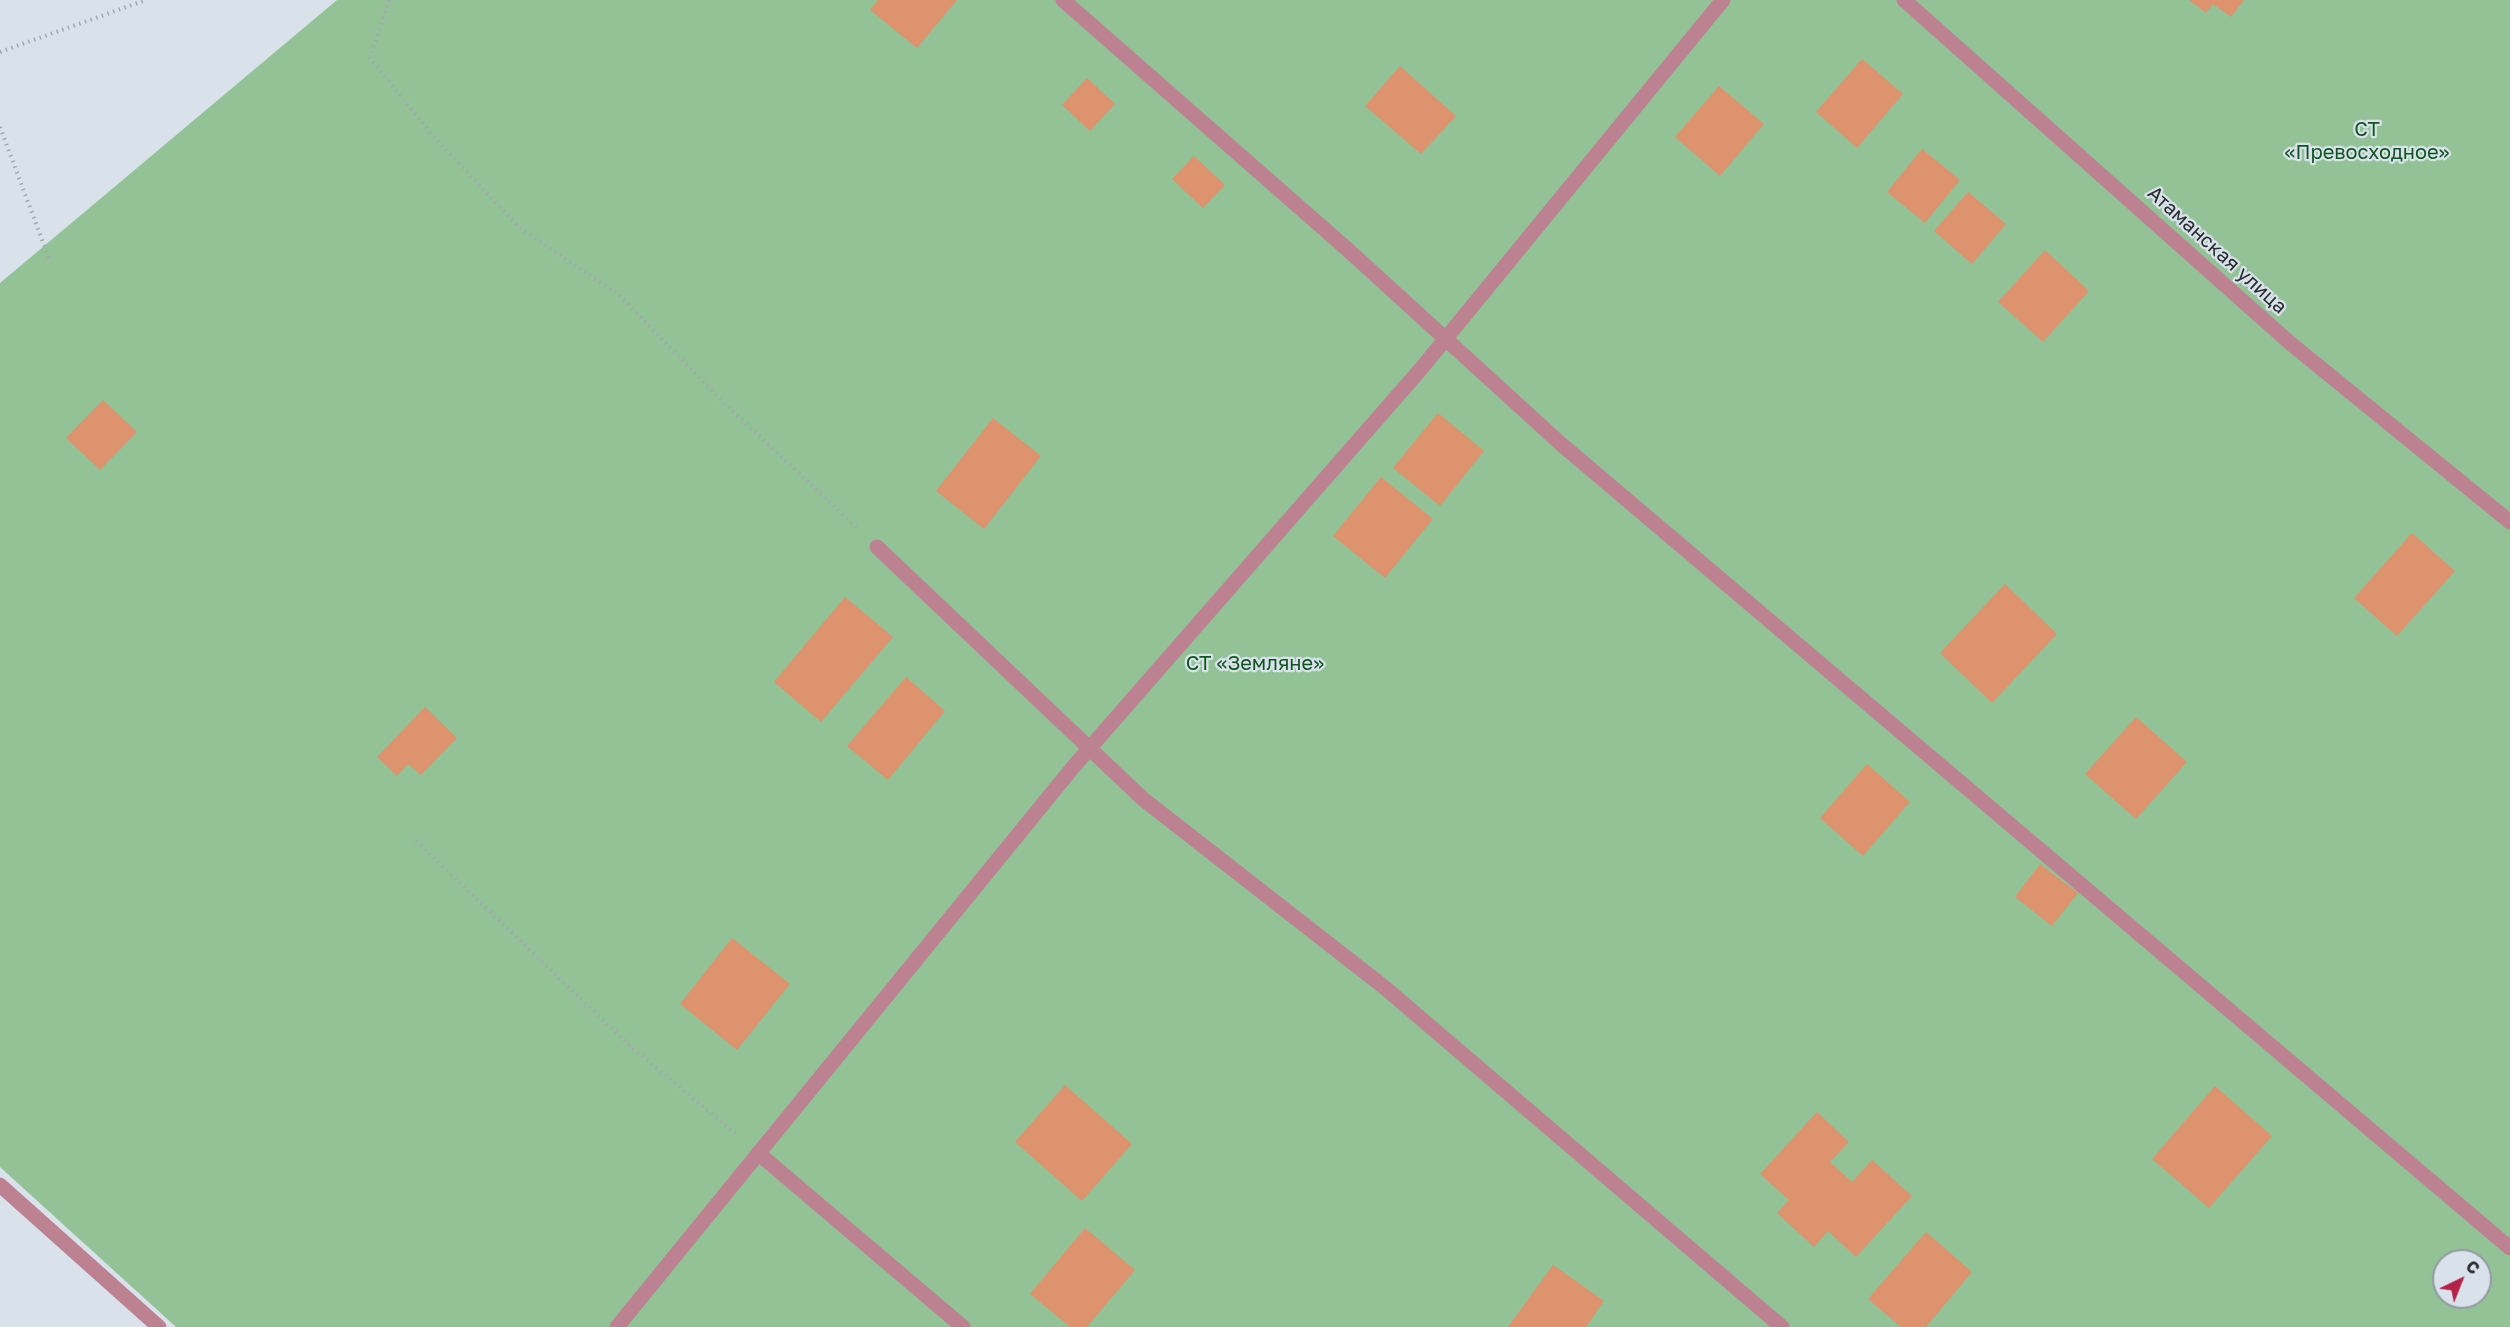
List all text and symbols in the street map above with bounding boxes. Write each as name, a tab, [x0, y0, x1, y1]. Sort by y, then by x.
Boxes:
park label: СТ «Превосходное»	[2284, 118, 2450, 165]
street label: Атаманская улица	[2142, 181, 2292, 319]
park label: СТ «Земляне»	[1186, 652, 1324, 676]
north arrow	[2432, 1249, 2492, 1309]
text: С	[2462, 1256, 2484, 1278]

